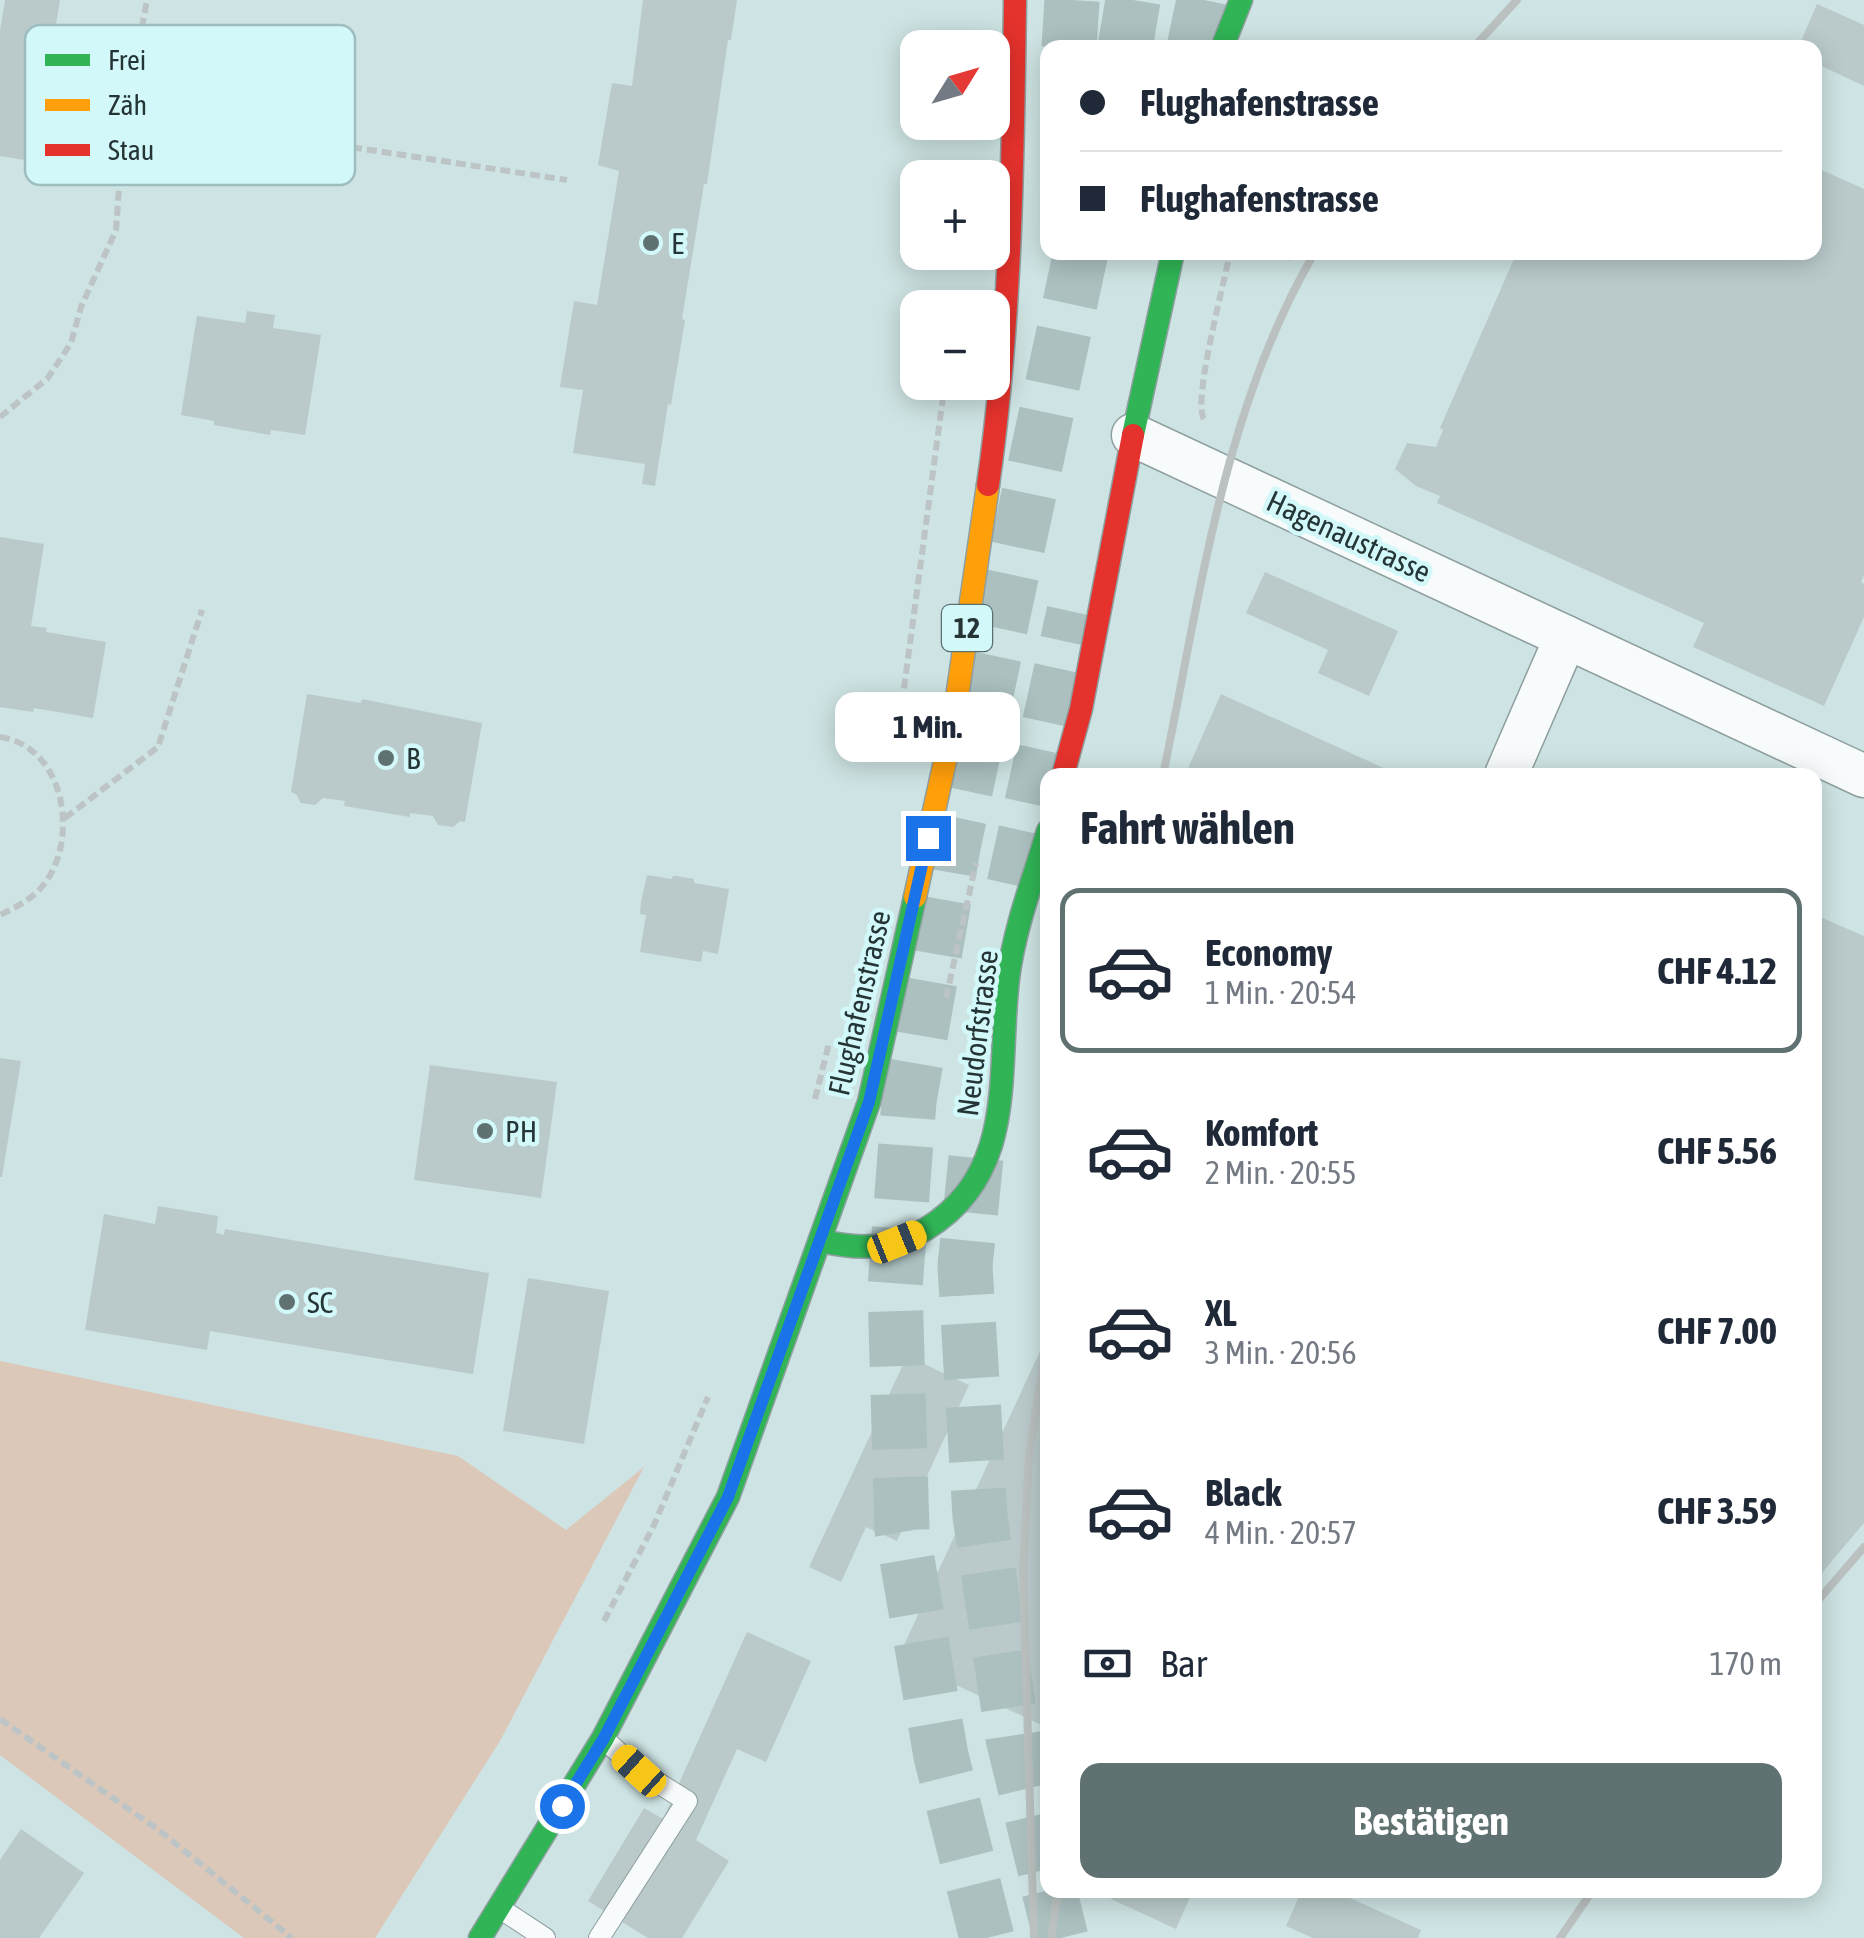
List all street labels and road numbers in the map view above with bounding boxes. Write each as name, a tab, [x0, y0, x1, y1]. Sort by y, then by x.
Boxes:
street label: Hagenaustrasse	[1262, 483, 1436, 589]
road number: 12	[942, 605, 992, 651]
street label: Flughafenstrasse	[821, 907, 897, 1099]
street label: Neudorfstrasse	[950, 948, 1004, 1118]

